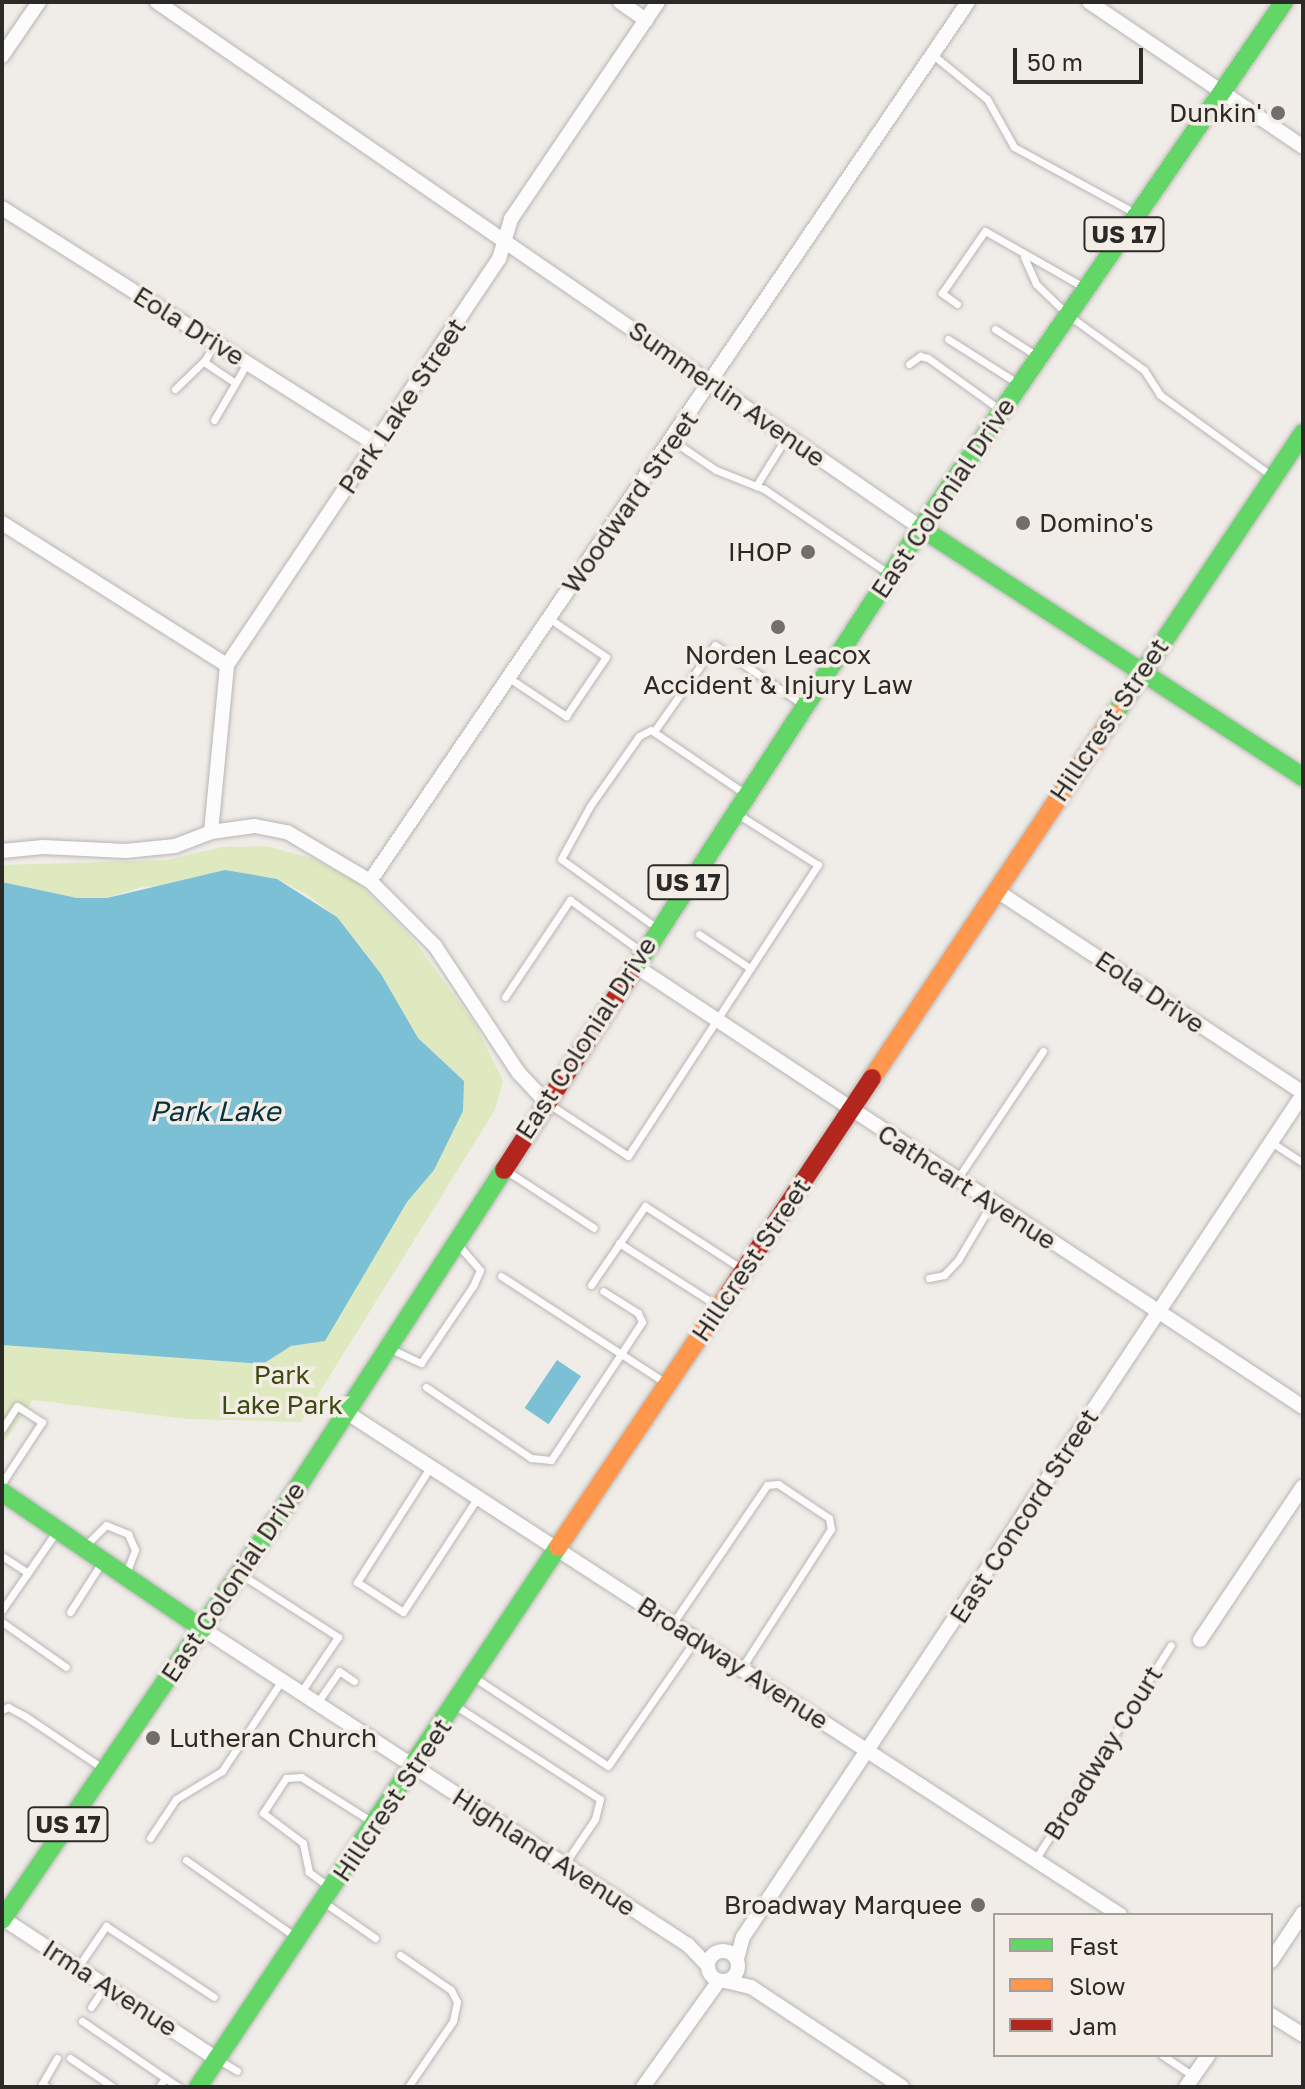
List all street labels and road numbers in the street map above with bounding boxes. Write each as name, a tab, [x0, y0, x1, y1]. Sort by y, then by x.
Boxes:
road number: US 17	[1082, 214, 1166, 254]
street label: Eola Drive	[128, 280, 250, 372]
street label: Park Lake Street	[332, 312, 472, 500]
street label: Summerlin Avenue	[623, 314, 831, 474]
street label: East Colonial Drive	[864, 392, 1022, 604]
street label: Woodward Street	[555, 405, 705, 599]
street label: Hillcrest Street	[1043, 633, 1175, 807]
road number: US 17	[646, 862, 730, 902]
street label: East Colonial Drive	[509, 931, 663, 1145]
street label: Eola Drive	[1089, 944, 1211, 1040]
street label: Cathcart Avenue	[872, 1118, 1062, 1256]
street label: Hillcrest Street	[685, 1173, 817, 1347]
street label: East Concord Street	[943, 1403, 1105, 1629]
street label: East Colonial Drive	[154, 1476, 312, 1688]
street label: Broadway Avenue	[632, 1590, 834, 1736]
street label: Broadway Court	[1037, 1660, 1169, 1846]
street label: Hillcrest Street	[326, 1713, 458, 1887]
street label: Highland Avenue	[447, 1781, 641, 1923]
road number: US 17	[26, 1804, 110, 1844]
street label: Irma Avenue	[37, 1933, 183, 2043]

